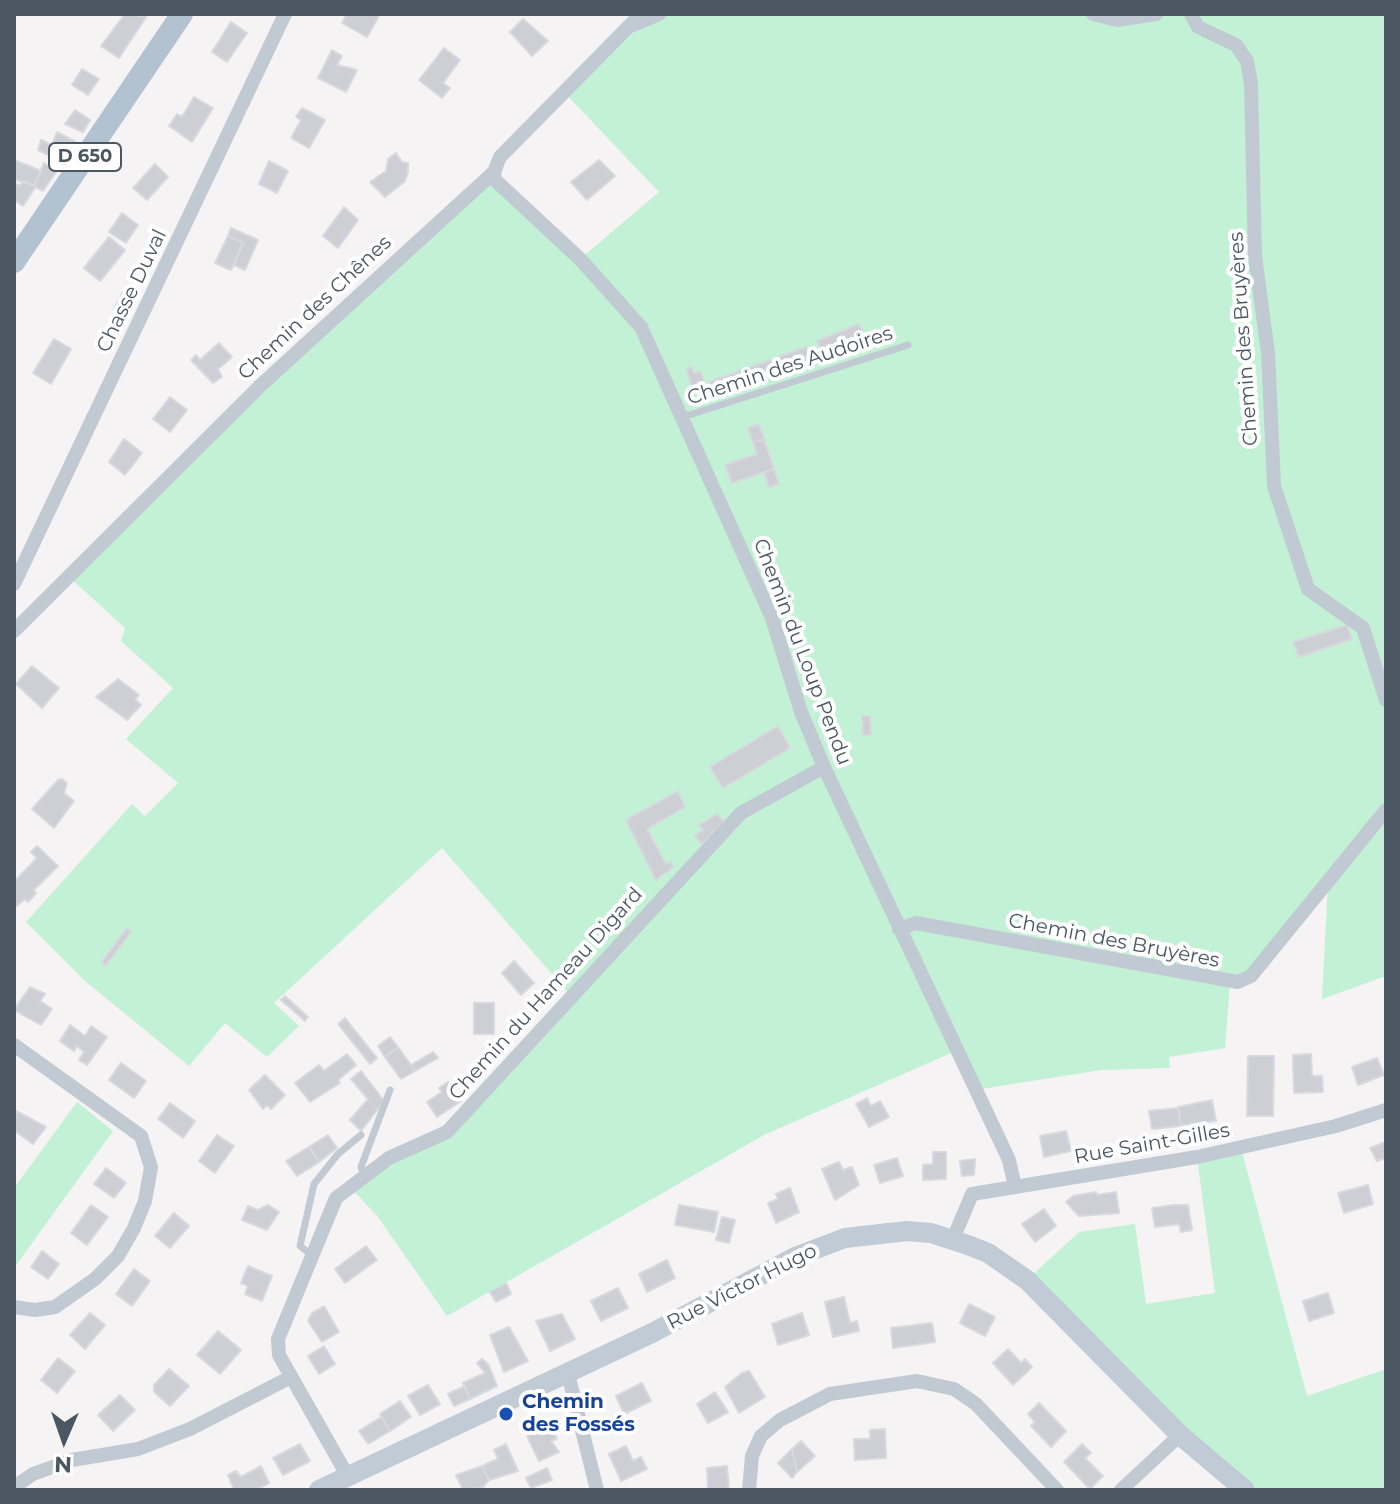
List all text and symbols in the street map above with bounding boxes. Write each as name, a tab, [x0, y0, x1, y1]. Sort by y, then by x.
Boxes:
road number: D 650	[49, 143, 121, 171]
street label: Chasse Duval	[92, 226, 172, 356]
street label: Chemin des Chênes	[233, 231, 397, 385]
street label: Chemin des Bruyères	[1225, 231, 1263, 447]
street label: Chemin des Audoires	[684, 321, 896, 411]
street label: Chemin du Loup Pendu	[748, 535, 856, 769]
street label: Chemin du Hameau Digard	[444, 883, 648, 1105]
street label: Chemin des Bruyères	[1006, 909, 1222, 973]
street label: Rue Saint-Gilles	[1072, 1119, 1232, 1169]
street label: Rue Victor Hugo	[663, 1239, 821, 1335]
place label: Chemin des Fossés	[522, 1390, 635, 1437]
north arrow	[24, 1400, 104, 1480]
marker: Chemin des Fossés	[497, 1405, 515, 1423]
text: N	[54, 1451, 73, 1478]

